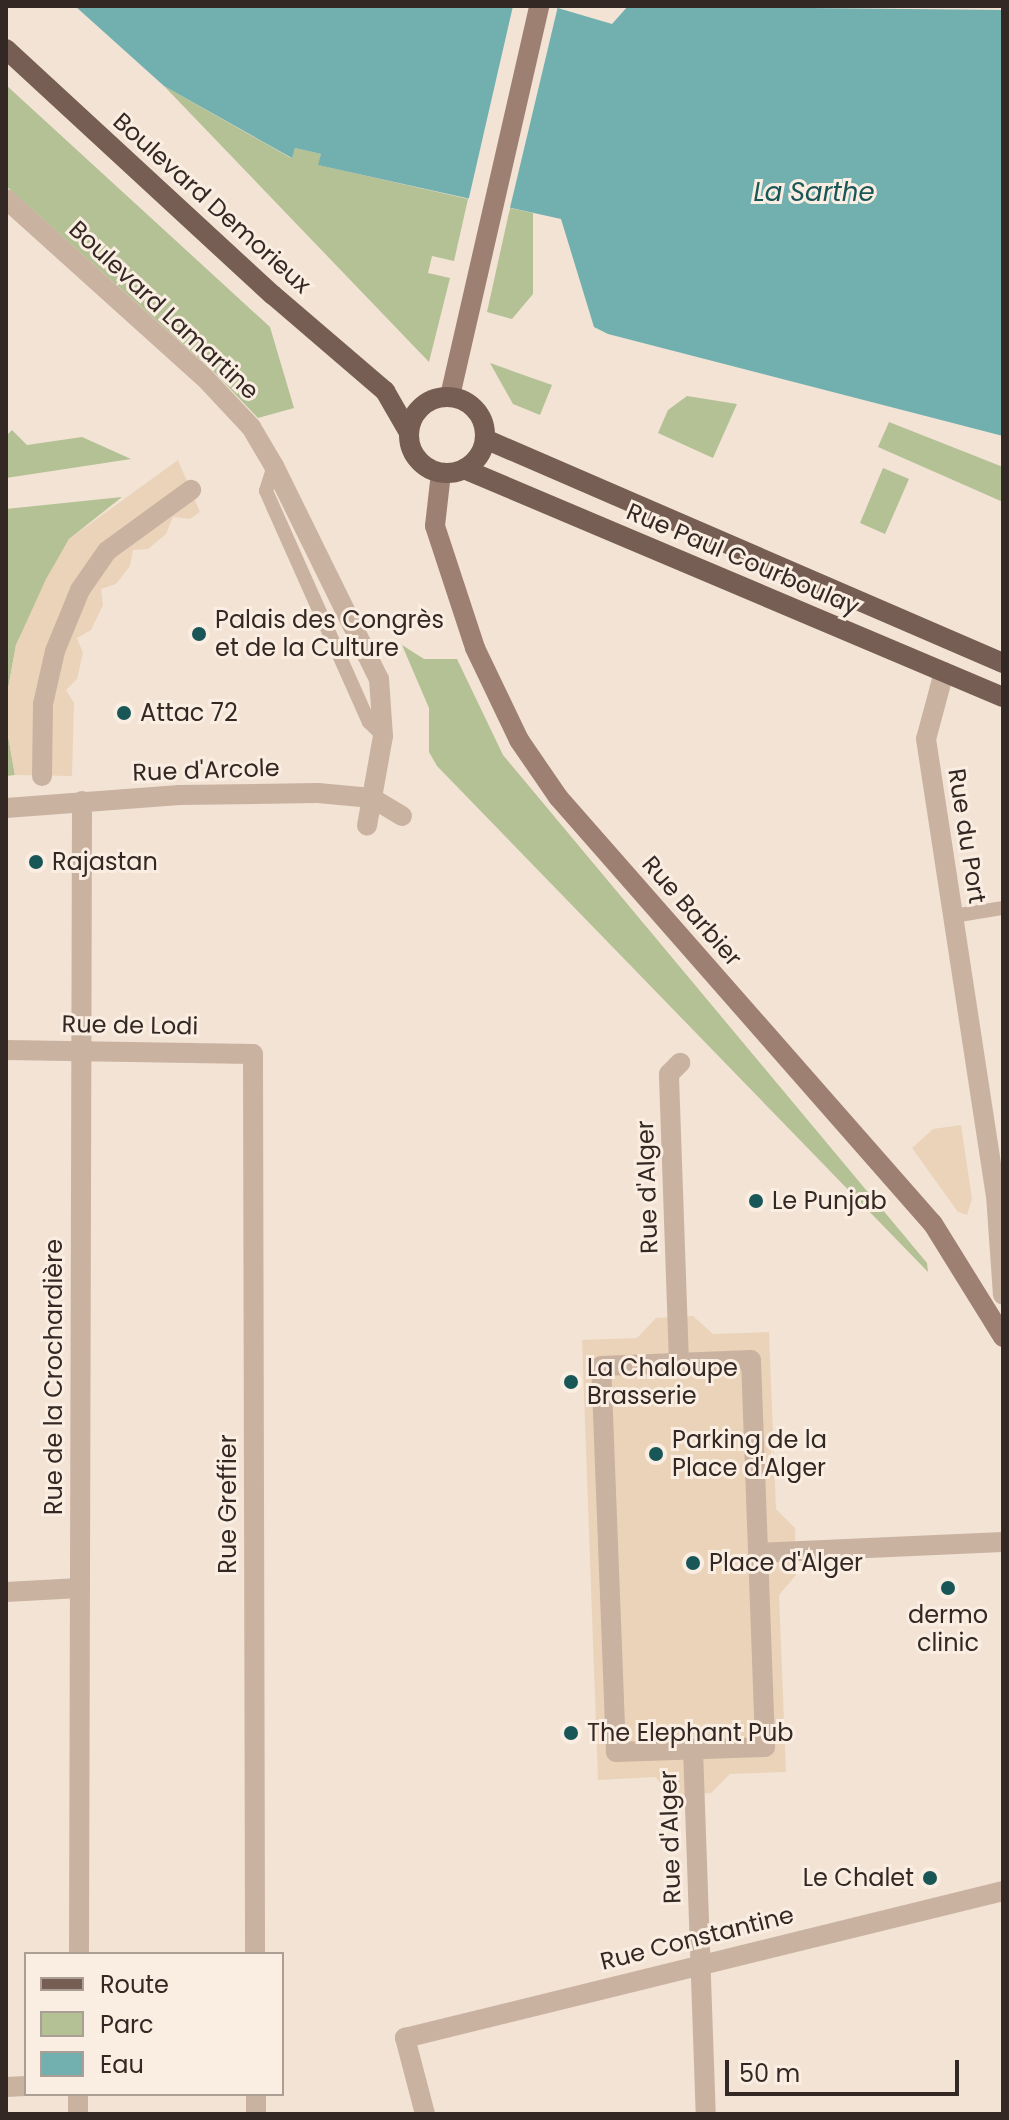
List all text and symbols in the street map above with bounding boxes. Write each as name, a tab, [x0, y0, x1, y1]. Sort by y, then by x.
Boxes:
street label: Boulevard Demorieux	[107, 107, 317, 299]
water label: La Sarthe	[753, 177, 875, 209]
street label: Boulevard Lamartine	[63, 215, 265, 405]
street label: Rue Paul Courboulay	[622, 497, 864, 621]
place label: Palais des Congrès et de la Culture	[215, 606, 444, 662]
marker: Palais des Congrès et de la Culture	[190, 625, 208, 643]
place label: Attac 72	[140, 699, 238, 727]
marker: Attac 72	[115, 704, 133, 722]
street label: Rue d'Arcole	[132, 753, 280, 787]
street label: Rue du Port	[942, 766, 992, 906]
place label: Rajastan	[52, 848, 158, 876]
street label: Rue Barbier	[636, 850, 748, 972]
marker: Rajastan	[27, 853, 45, 871]
street label: Rue de Lodi	[61, 1009, 199, 1041]
street label: Rue d'Alger	[630, 1120, 664, 1254]
place label: Le Punjab	[772, 1187, 887, 1215]
marker: Le Punjab	[747, 1192, 765, 1210]
street label: Rue de la Crochardière	[40, 1239, 68, 1515]
place label: La Chaloupe Brasserie	[587, 1354, 738, 1410]
marker: La Chaloupe Brasserie	[562, 1373, 580, 1391]
place label: Parking de la Place d'Alger	[672, 1426, 827, 1482]
street label: Rue Greffier	[214, 1434, 242, 1574]
marker: Parking de la Place d'Alger	[647, 1445, 665, 1463]
place label: Place d'Alger	[709, 1549, 863, 1577]
marker: Place d'Alger	[684, 1554, 702, 1572]
marker: dermo clinic	[939, 1579, 957, 1597]
place label: dermo clinic	[908, 1601, 988, 1657]
place label: The Elephant Pub	[587, 1719, 794, 1747]
marker: The Elephant Pub	[562, 1724, 580, 1742]
street label: Rue d'Alger	[653, 1770, 687, 1904]
place label: Le Chalet	[803, 1864, 914, 1892]
marker: Le Chalet	[921, 1869, 939, 1887]
street label: Rue Constantine	[597, 1900, 797, 1976]
legend	[24, 1952, 284, 2096]
text: Route	[100, 1968, 169, 2001]
text: Parc	[100, 2008, 154, 2041]
scale bar	[729, 2044, 963, 2094]
text: Eau	[100, 2048, 144, 2081]
text: 50 m	[739, 2057, 800, 2090]

